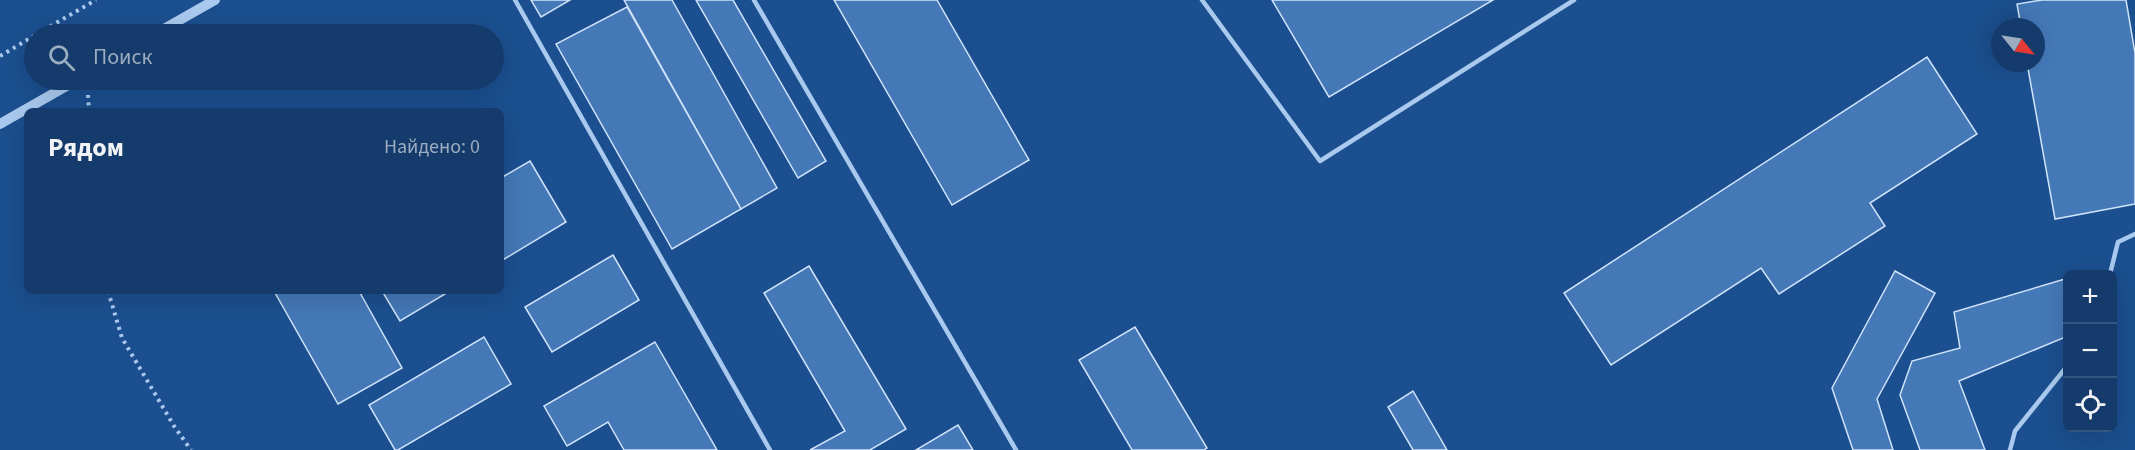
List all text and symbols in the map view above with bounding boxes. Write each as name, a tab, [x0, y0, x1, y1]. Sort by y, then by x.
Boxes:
north arrow	[1991, 18, 2045, 72]
search box	[24, 24, 504, 90]
icon: search	[45, 41, 78, 74]
text: Поиск	[93, 41, 152, 73]
text: Рядом	[48, 129, 124, 166]
text: Найдено: 0	[384, 133, 480, 161]
map controls	[2063, 270, 2117, 432]
button: +	[2063, 270, 2117, 324]
button: −	[2063, 324, 2117, 378]
button: locate	[2063, 378, 2117, 432]

